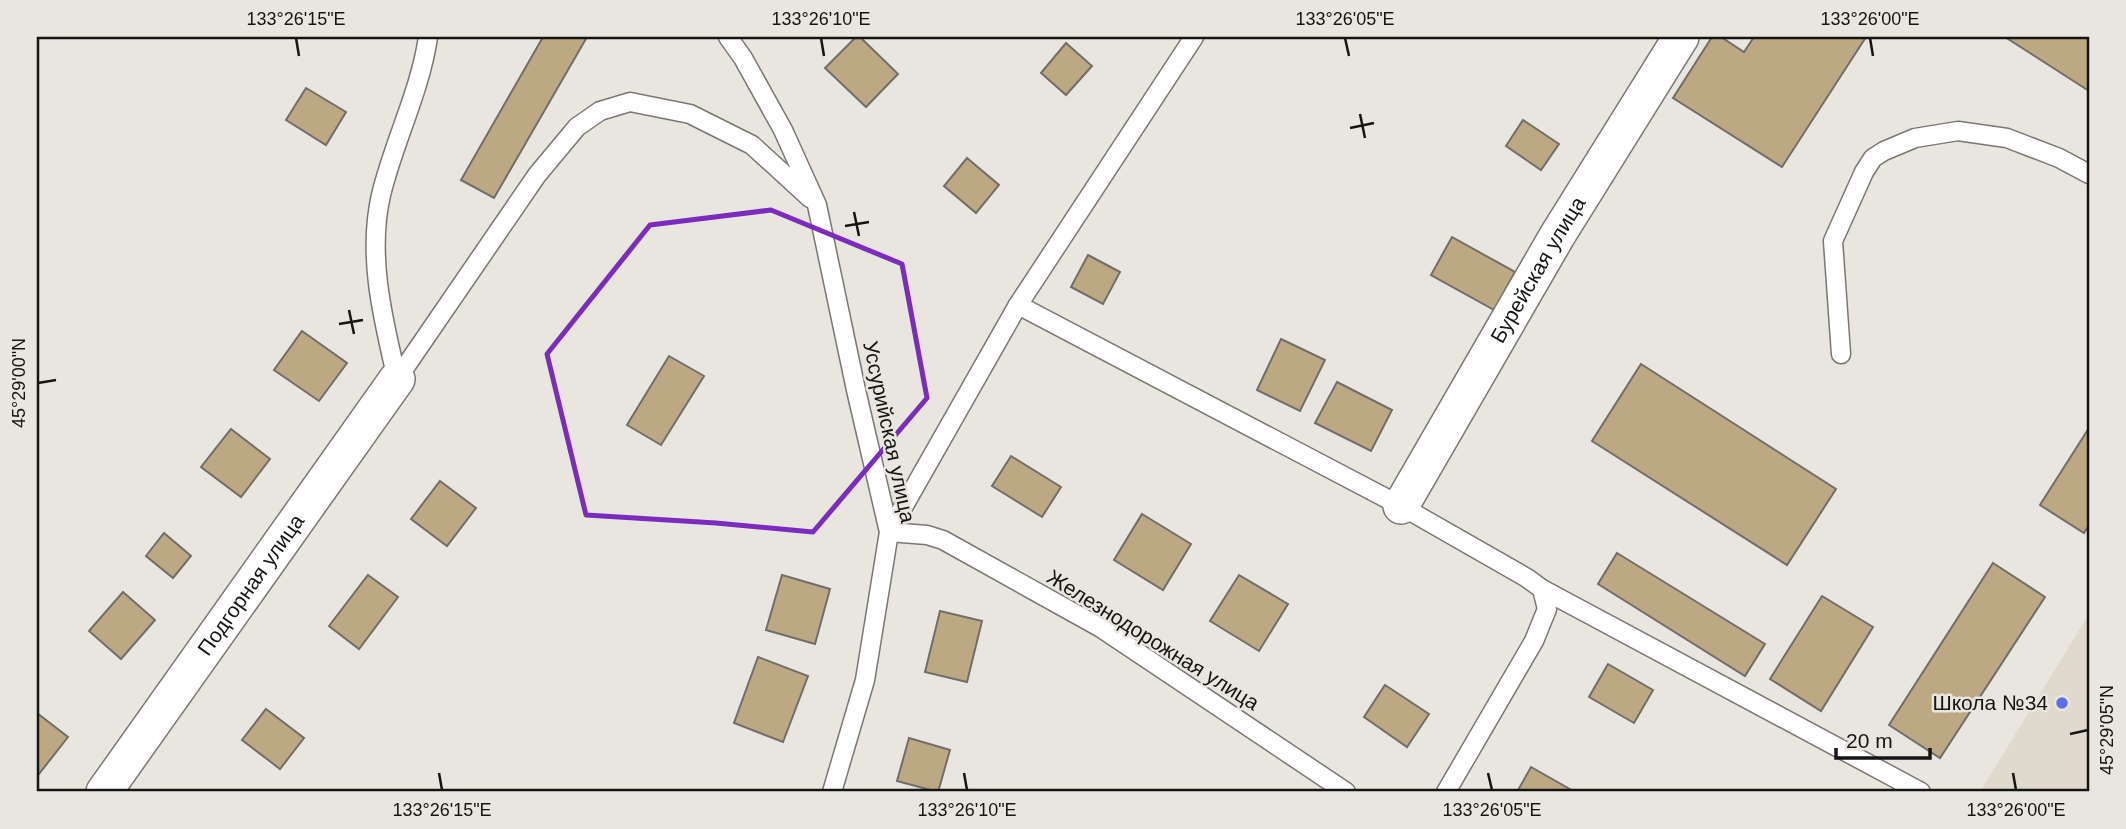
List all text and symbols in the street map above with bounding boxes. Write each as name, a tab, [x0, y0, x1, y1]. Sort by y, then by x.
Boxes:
text: 133°26'15"E	[246, 9, 346, 29]
text: 133°26'10"E	[771, 9, 871, 29]
text: 133°26'05"E	[1295, 9, 1395, 29]
text: 133°26'00"E	[1820, 9, 1920, 29]
street label: Бурейская улица	[1486, 192, 1590, 347]
text: 45°29'00"N	[9, 338, 29, 428]
street label: Уссурийская улица	[859, 339, 920, 525]
street label: Подгорная улица	[193, 509, 309, 659]
street label: Железнодорожная улица	[1043, 565, 1264, 715]
text: 45°29'05"N	[2097, 685, 2117, 775]
place label: Школа №34	[1932, 691, 2048, 714]
marker: Школа №34	[2054, 695, 2070, 711]
scale bar	[1836, 717, 1930, 761]
text: 20 m	[1846, 729, 1893, 752]
text: 133°26'15"E	[392, 800, 492, 820]
text: 133°26'10"E	[917, 800, 1017, 820]
text: 133°26'05"E	[1442, 800, 1542, 820]
text: 133°26'00"E	[1966, 800, 2066, 820]

